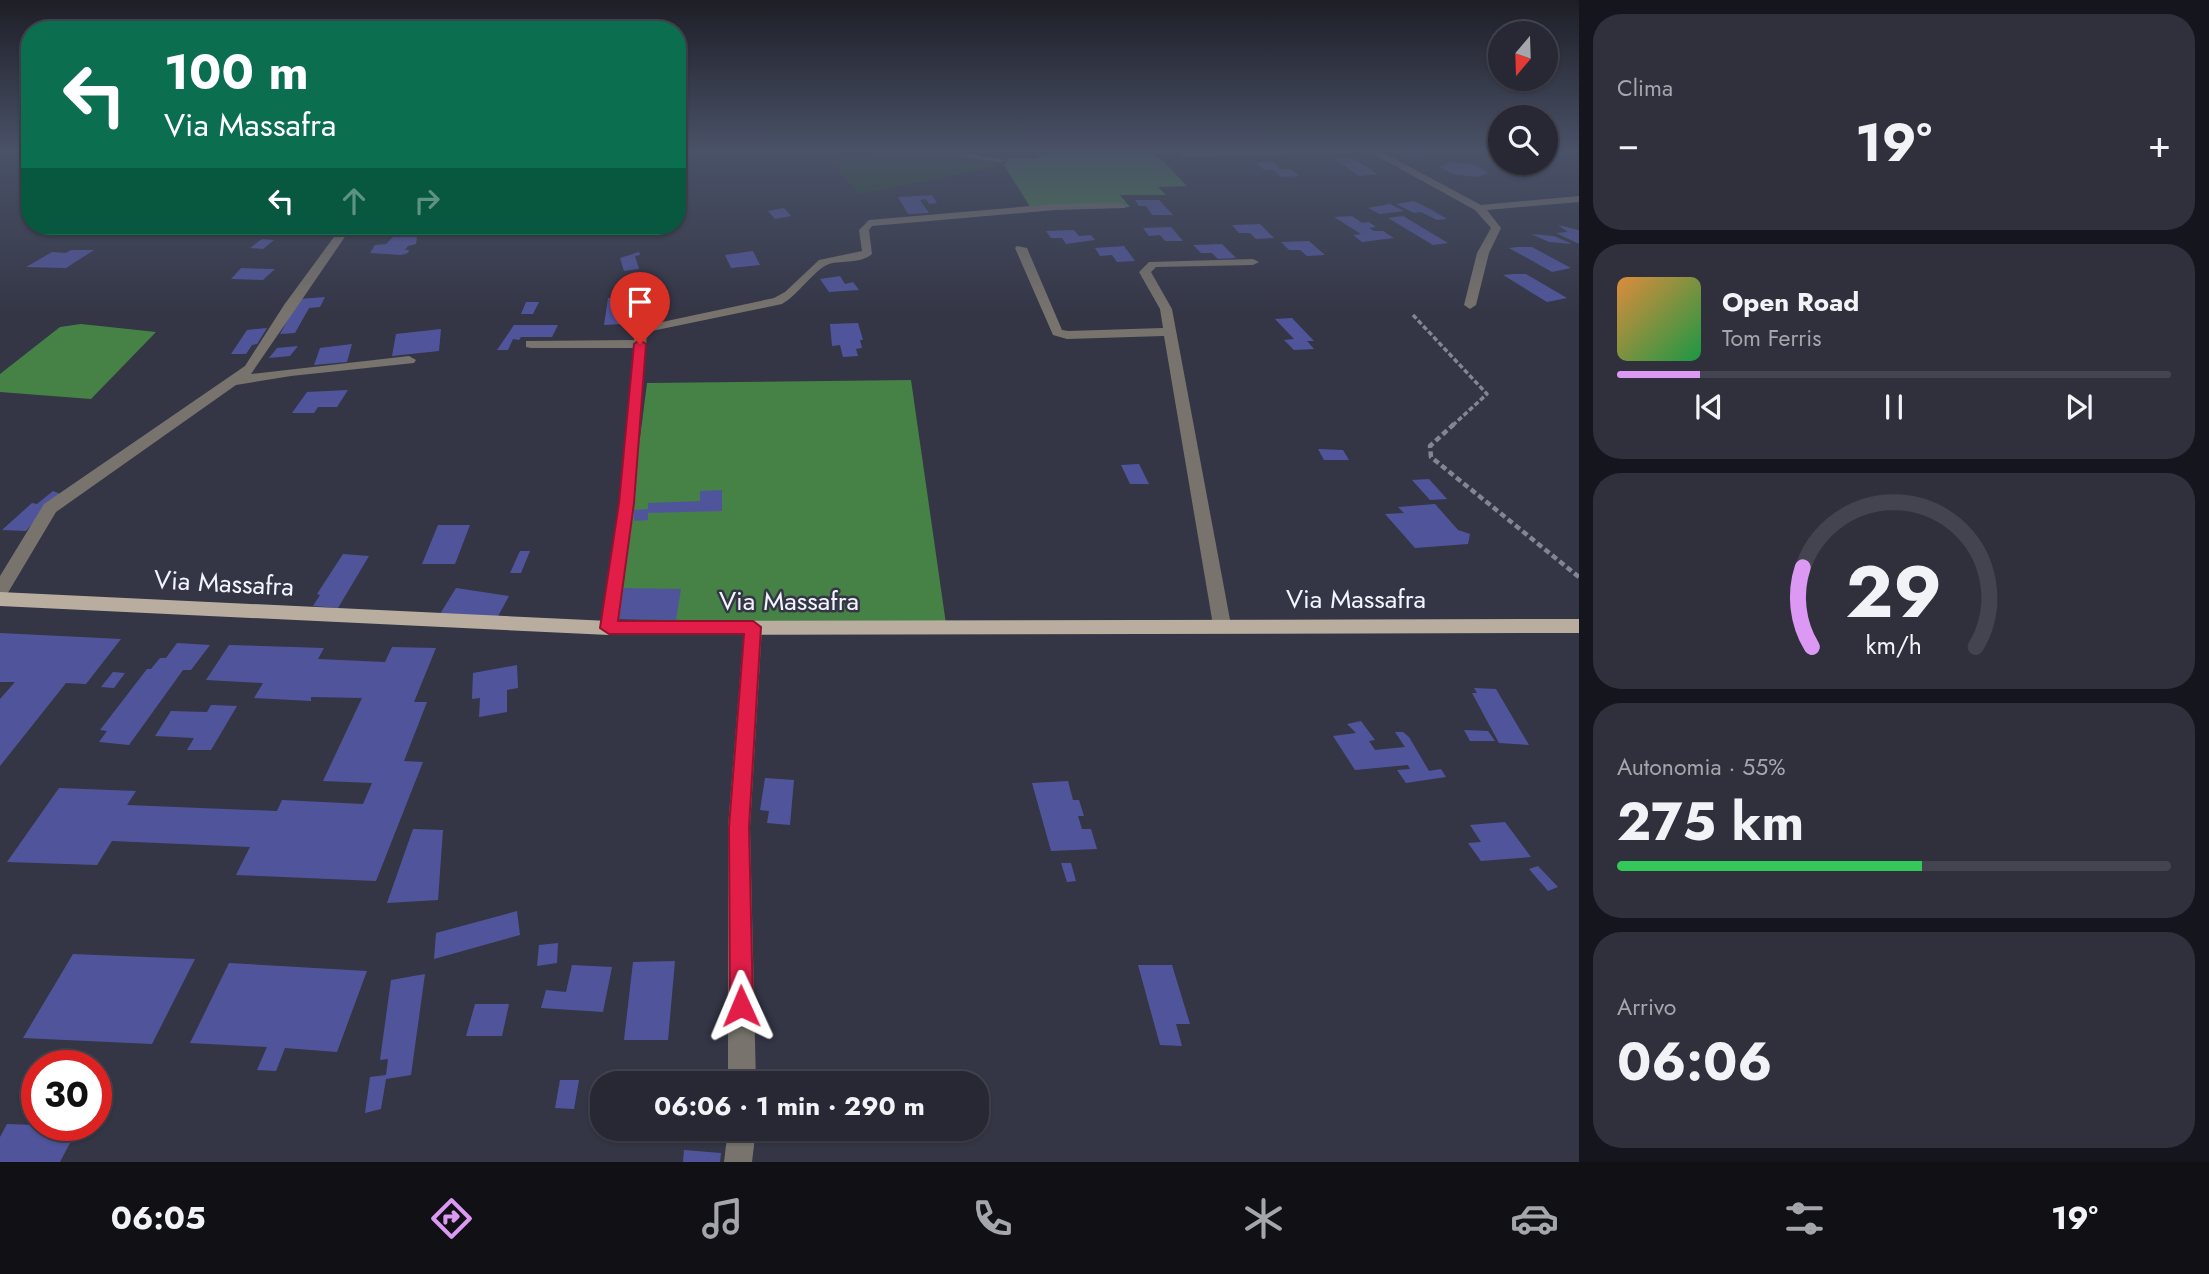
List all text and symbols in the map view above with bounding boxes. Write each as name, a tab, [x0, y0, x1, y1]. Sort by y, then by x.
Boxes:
north arrow	[1488, 21, 1558, 91]
map controls	[1488, 21, 1558, 175]
text: 100 m	[164, 37, 309, 107]
icon: left	[49, 49, 140, 140]
text: Clima	[1617, 71, 1673, 105]
text: Via Massafra	[164, 102, 336, 148]
button: search	[1488, 105, 1558, 175]
text: 19°	[1855, 105, 1932, 181]
text: −	[1617, 116, 1639, 171]
text: +	[2148, 116, 2171, 171]
icon: left	[262, 182, 300, 220]
icon: ahead	[335, 182, 373, 220]
icon: right	[408, 182, 446, 220]
pin	[610, 272, 670, 344]
icon: arrive	[621, 283, 659, 321]
text: Open Road	[1722, 283, 1859, 321]
text: Tom Ferris	[1722, 321, 1821, 355]
icon: previous	[1690, 388, 1728, 426]
icon: pause	[1875, 388, 1913, 426]
icon: next	[2060, 388, 2098, 426]
text: 29	[1846, 539, 1942, 644]
street label: Via Massafra	[153, 560, 295, 606]
street label: Via Massafra	[1286, 580, 1426, 618]
street label: Via Massafra	[719, 582, 859, 620]
text: km/h	[1866, 627, 1922, 663]
text: Autonomia · 55%	[1617, 750, 1785, 784]
text: 275 km	[1617, 784, 1804, 860]
position arrow	[704, 969, 778, 1043]
text: Arrivo	[1617, 990, 1676, 1024]
text: 06:06	[1617, 1024, 1772, 1100]
speed limit sign: 30	[21, 1050, 112, 1141]
text: 06:06 · 1 min · 290 m	[654, 1087, 925, 1125]
icon: directions	[427, 1194, 476, 1243]
icon: music	[698, 1194, 747, 1243]
icon: phone	[968, 1194, 1017, 1243]
icon: climate	[1239, 1194, 1288, 1243]
icon: car	[1510, 1194, 1559, 1243]
icon: filters	[1780, 1194, 1829, 1243]
text: 06:05	[111, 1195, 206, 1241]
text: 19°	[2051, 1195, 2098, 1241]

